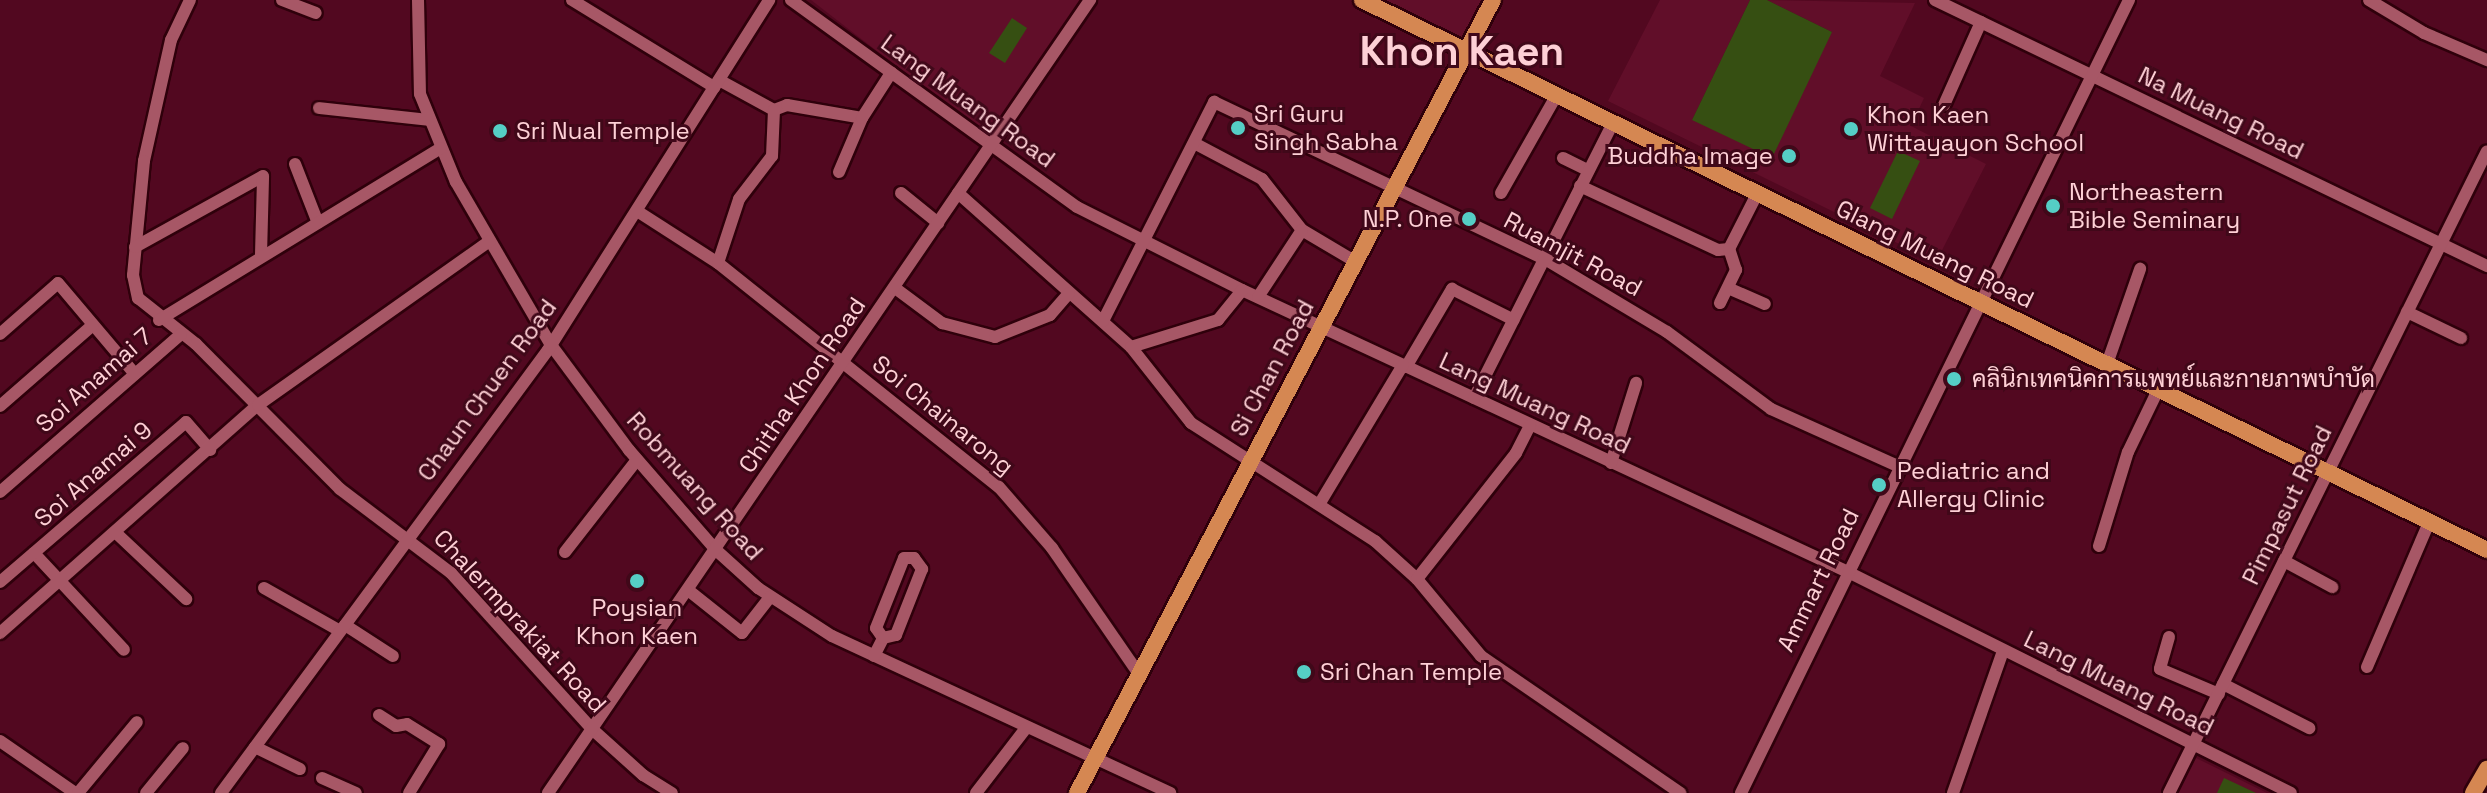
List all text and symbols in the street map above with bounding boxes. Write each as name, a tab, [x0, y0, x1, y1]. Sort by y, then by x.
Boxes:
street label: Lang Muang Road	[876, 28, 1060, 174]
district label: Khon Kaen	[1360, 28, 1564, 76]
street label: Na Muang Road	[2134, 61, 2308, 165]
place label: Sri Guru Singh Sabha	[1254, 100, 1398, 156]
place label: Khon Kaen Wittayayon School	[1867, 101, 2084, 157]
place label: Sri Nual Temple	[516, 117, 690, 145]
marker: Sri Guru Singh Sabha	[1229, 119, 1247, 137]
marker: Khon Kaen Wittayayon School	[1842, 120, 1860, 138]
marker: Sri Nual Temple	[491, 122, 509, 140]
place label: Buddha Image	[1607, 142, 1773, 170]
marker: Buddha Image	[1780, 147, 1798, 165]
place label: Northeastern Bible Seminary	[2069, 178, 2240, 234]
street label: Glang Muang Road	[1832, 194, 2038, 314]
marker: Northeastern Bible Seminary	[2044, 197, 2062, 215]
place label: N.P. One	[1362, 205, 1453, 233]
street label: Ruamjit Road	[1499, 206, 1647, 302]
marker: N.P. One	[1460, 210, 1478, 228]
street label: Chitha Khon Road	[733, 292, 871, 478]
street label: Chaun Chuen Road	[411, 293, 563, 487]
street label: Si Chan Road	[1224, 295, 1320, 441]
street label: Soi Anamai 7	[30, 321, 158, 439]
street label: Lang Muang Road	[1435, 346, 1635, 460]
street label: Soi Chainarong	[867, 349, 1019, 481]
place label: คลินิกเทคนิคการแพทย์และกายภาพบำบัด	[1972, 365, 2375, 393]
marker: คลินิกเทคนิคการแพทย์และกายภาพบำบัด	[1943, 368, 1965, 390]
street label: Robmuang Road	[621, 406, 769, 566]
street label: Soi Anamai 9	[28, 415, 158, 533]
street label: Pimpasut Road	[2236, 421, 2338, 589]
place label: Pediatric and Allergy Clinic	[1897, 457, 2050, 513]
marker: Pediatric and Allergy Clinic	[1868, 474, 1890, 496]
street label: Ammart Road	[1771, 504, 1865, 656]
street label: Chalermprakiat Road	[428, 524, 612, 718]
marker: Poysian Khon Kaen	[628, 572, 646, 590]
place label: Poysian Khon Kaen	[576, 594, 698, 650]
street label: Lang Muang Road	[2019, 625, 2219, 741]
place label: Sri Chan Temple	[1320, 658, 1503, 686]
marker: Sri Chan Temple	[1295, 663, 1313, 681]

